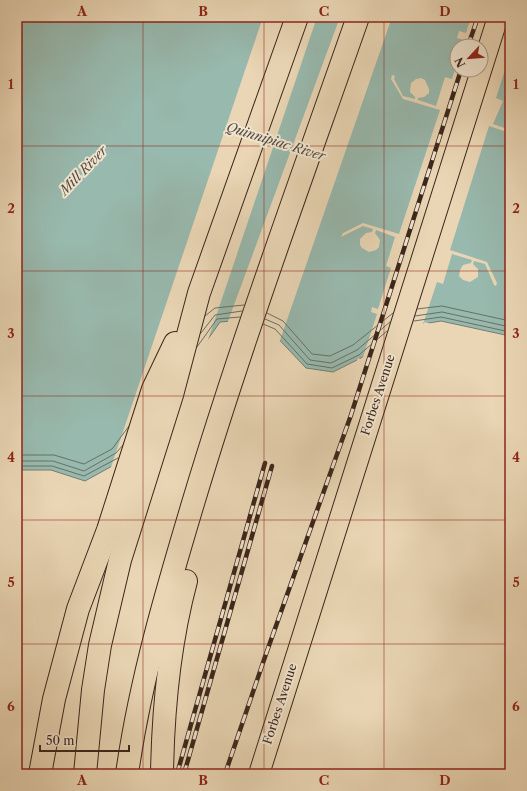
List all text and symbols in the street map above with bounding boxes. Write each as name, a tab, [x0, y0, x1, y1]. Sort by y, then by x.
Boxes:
text: A	[76, 3, 88, 19]
text: B	[198, 3, 208, 19]
text: C	[319, 3, 329, 19]
text: D	[439, 3, 451, 19]
north arrow	[449, 38, 489, 78]
text: N	[451, 55, 468, 70]
text: 1	[8, 76, 14, 92]
text: 1	[513, 76, 519, 92]
water label: Quinnipiac River	[225, 118, 328, 164]
water label: Mill River	[54, 142, 111, 199]
text: 2	[7, 200, 15, 216]
text: 2	[512, 200, 520, 216]
text: 3	[7, 325, 15, 341]
text: 3	[512, 325, 520, 341]
street label: Forbes Avenue	[357, 352, 398, 437]
text: 4	[7, 449, 15, 465]
text: 4	[512, 449, 520, 465]
text: 5	[7, 574, 15, 590]
text: 5	[512, 574, 520, 590]
street label: Forbes Avenue	[259, 661, 300, 746]
text: 6	[7, 698, 15, 714]
text: 6	[512, 698, 520, 714]
scale bar	[40, 727, 129, 753]
text: 50 m	[46, 733, 75, 748]
text: A	[76, 772, 88, 788]
text: B	[198, 772, 208, 788]
text: C	[319, 772, 329, 788]
text: D	[439, 772, 451, 788]

